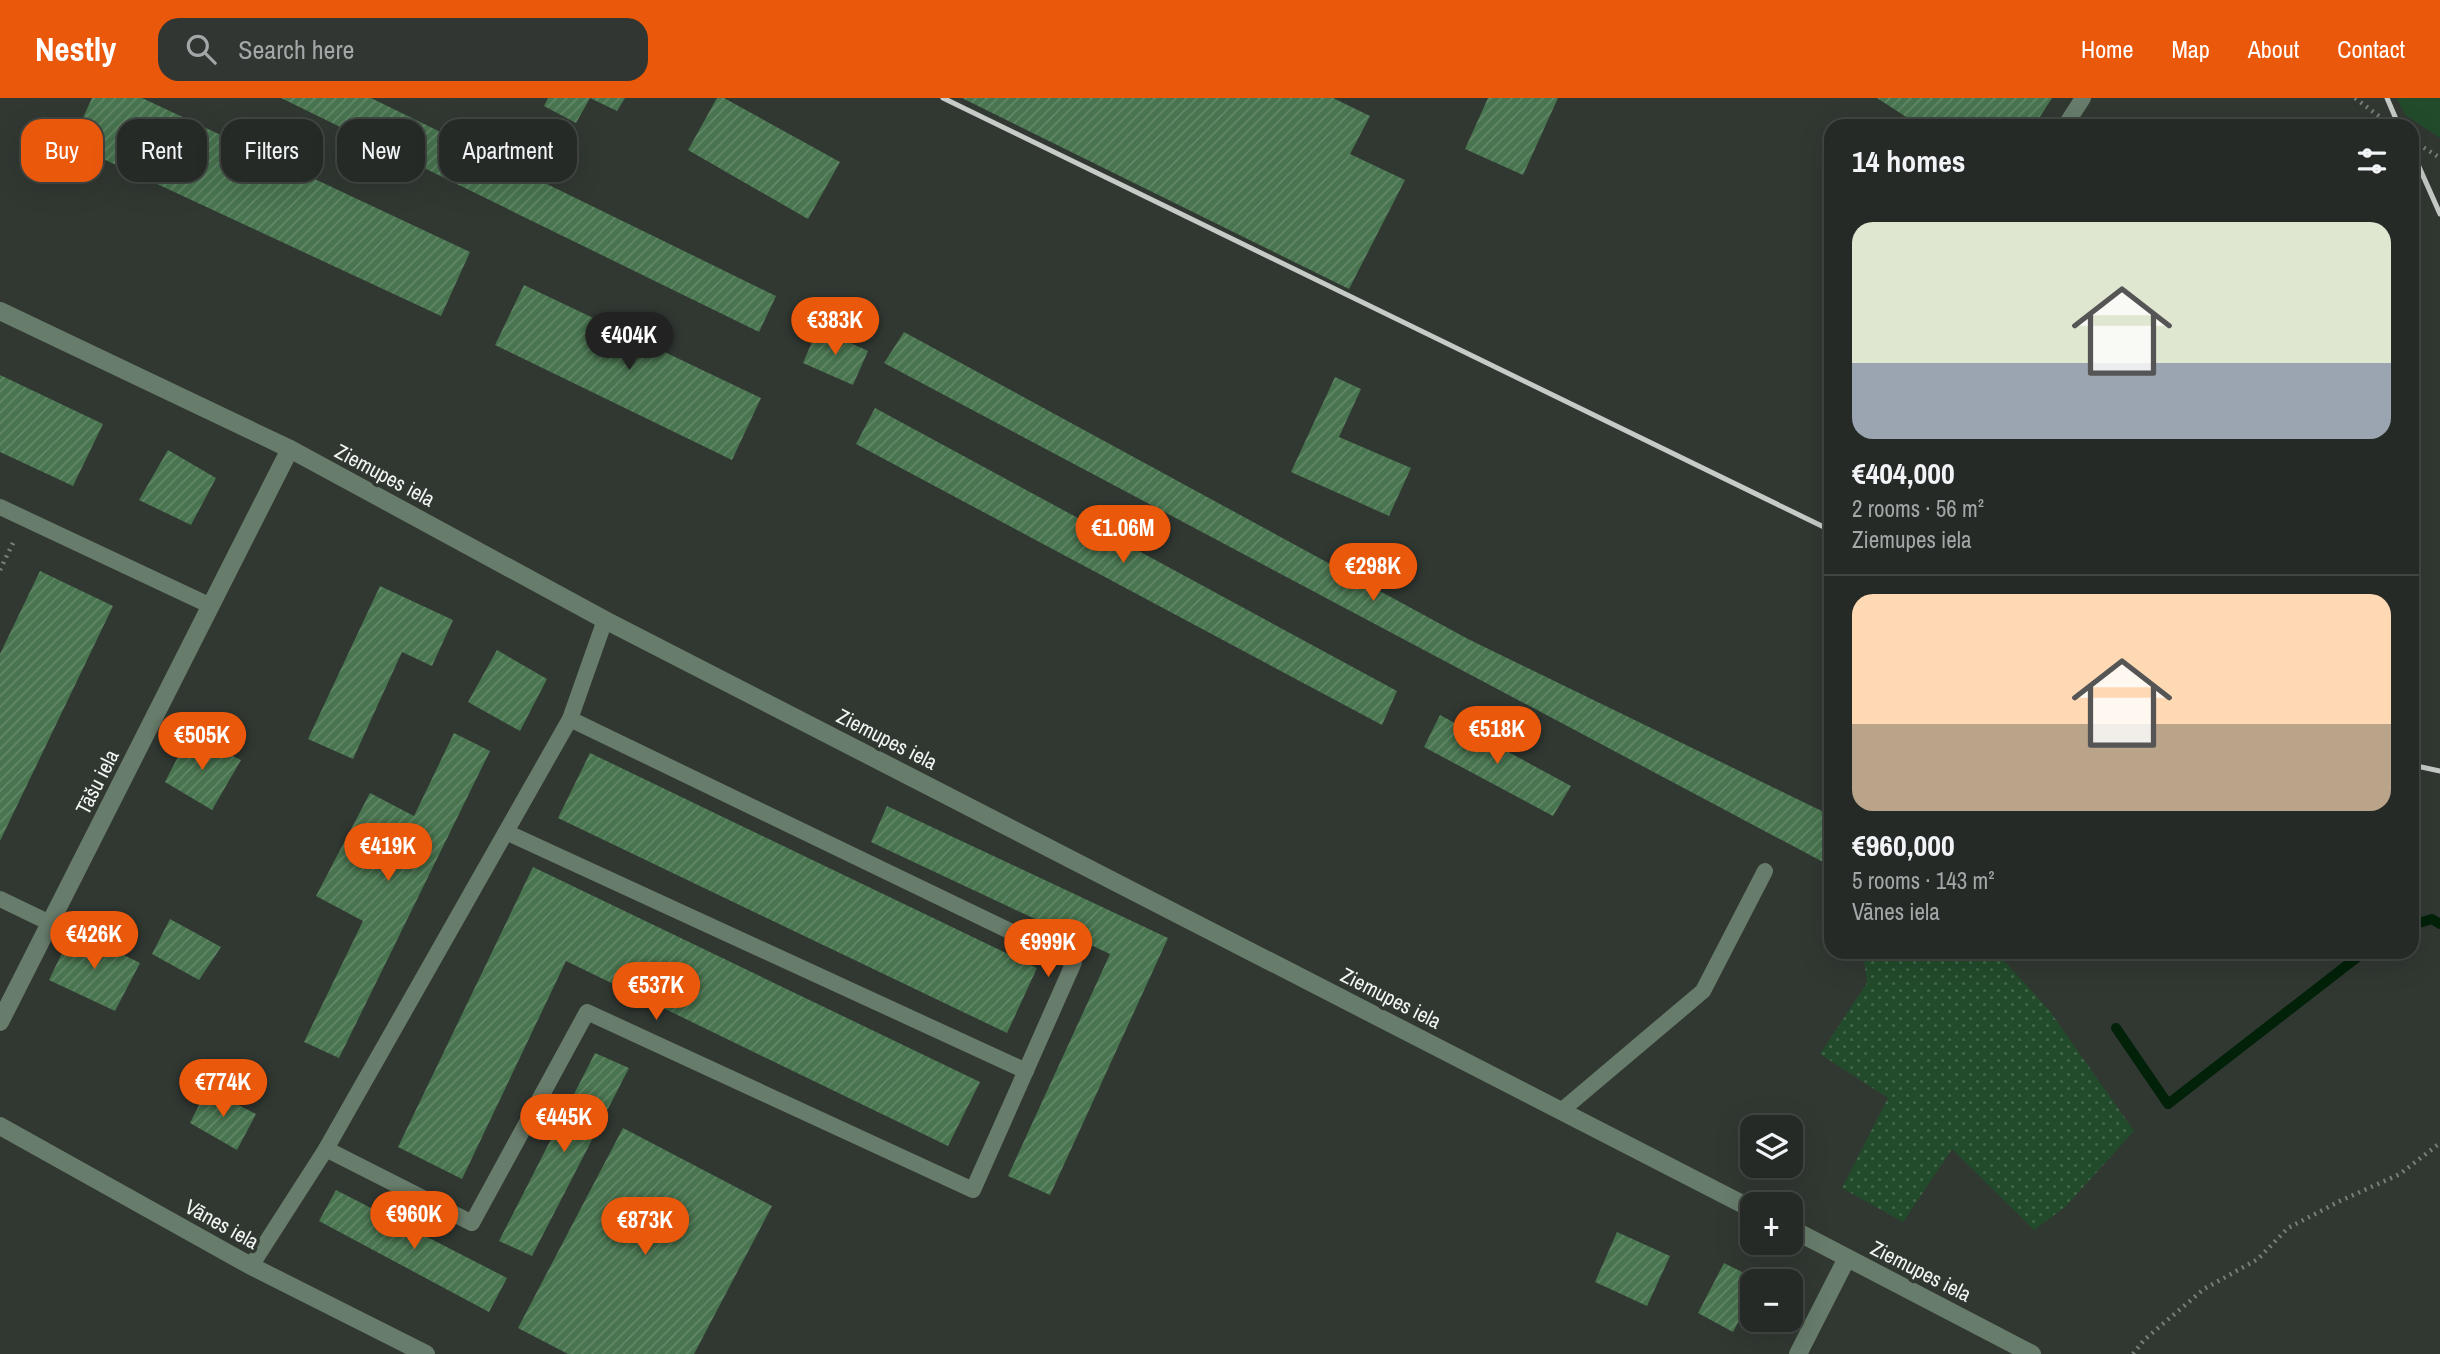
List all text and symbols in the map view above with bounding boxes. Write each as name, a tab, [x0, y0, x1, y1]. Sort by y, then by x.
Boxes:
search box	[158, 18, 648, 81]
text: Nestly	[35, 27, 116, 71]
icon: search	[182, 30, 220, 68]
text: Search here	[238, 32, 354, 67]
text: Home	[2081, 33, 2133, 65]
text: Map	[2171, 33, 2210, 65]
text: About	[2248, 33, 2299, 65]
text: Contact	[2337, 33, 2405, 65]
chip: Buy	[21, 119, 103, 182]
chip: Rent	[117, 119, 207, 182]
chip: Filters	[221, 119, 323, 182]
chip: New	[337, 119, 425, 182]
chip: Apartment	[439, 119, 577, 182]
text: 14 homes	[1852, 141, 1966, 181]
icon: filters	[2353, 142, 2391, 180]
icon: home	[2059, 268, 2185, 394]
pin: €383K	[786, 298, 884, 357]
text: €383K	[807, 304, 863, 335]
pin: €404K	[580, 313, 678, 372]
text: €404K	[601, 319, 657, 350]
street label: Ziemupes iela	[330, 437, 440, 514]
text: €404,000	[1852, 453, 1955, 493]
text: 2 rooms · 56 m²	[1852, 493, 1984, 524]
pin: €1.06M	[1066, 505, 1180, 565]
text: €1.06M	[1092, 512, 1154, 543]
text: Ziemupes iela	[1852, 524, 1972, 555]
pin: €298K	[1324, 544, 1422, 603]
text: €298K	[1345, 550, 1401, 581]
icon: home	[2059, 640, 2185, 766]
street label: Ziemupes iela	[832, 701, 943, 777]
pin: €518K	[1448, 706, 1546, 766]
pin: €505K	[153, 712, 251, 772]
text: €518K	[1469, 713, 1525, 744]
text: €505K	[174, 719, 230, 750]
street label: Tāšu iela	[68, 744, 126, 819]
pin: €419K	[339, 824, 437, 883]
text: €960,000	[1852, 825, 1955, 865]
text: €419K	[360, 830, 416, 861]
text: 5 rooms · 143 m²	[1852, 865, 1995, 896]
text: Vānes iela	[1852, 896, 1940, 927]
pin: €426K	[45, 912, 143, 971]
text: €426K	[66, 918, 122, 949]
pin: €999K	[999, 920, 1097, 979]
text: €999K	[1020, 926, 1076, 957]
street label: Ziemupes iela	[1336, 960, 1447, 1036]
pin: €537K	[607, 962, 705, 1022]
text: €537K	[628, 969, 684, 1000]
pin: €774K	[174, 1060, 272, 1119]
text: €774K	[195, 1066, 251, 1097]
pin: €445K	[515, 1094, 613, 1154]
text: €445K	[536, 1101, 592, 1132]
map controls	[1740, 1115, 1803, 1332]
button: layers	[1740, 1115, 1803, 1178]
street label: Vānes iela	[180, 1192, 264, 1256]
pin: €960K	[365, 1192, 463, 1251]
button: +	[1740, 1192, 1803, 1255]
text: €960K	[386, 1198, 442, 1229]
pin: €873K	[596, 1198, 694, 1257]
text: €873K	[617, 1204, 673, 1235]
street label: Ziemupes iela	[1866, 1233, 1977, 1309]
button: −	[1740, 1269, 1803, 1332]

